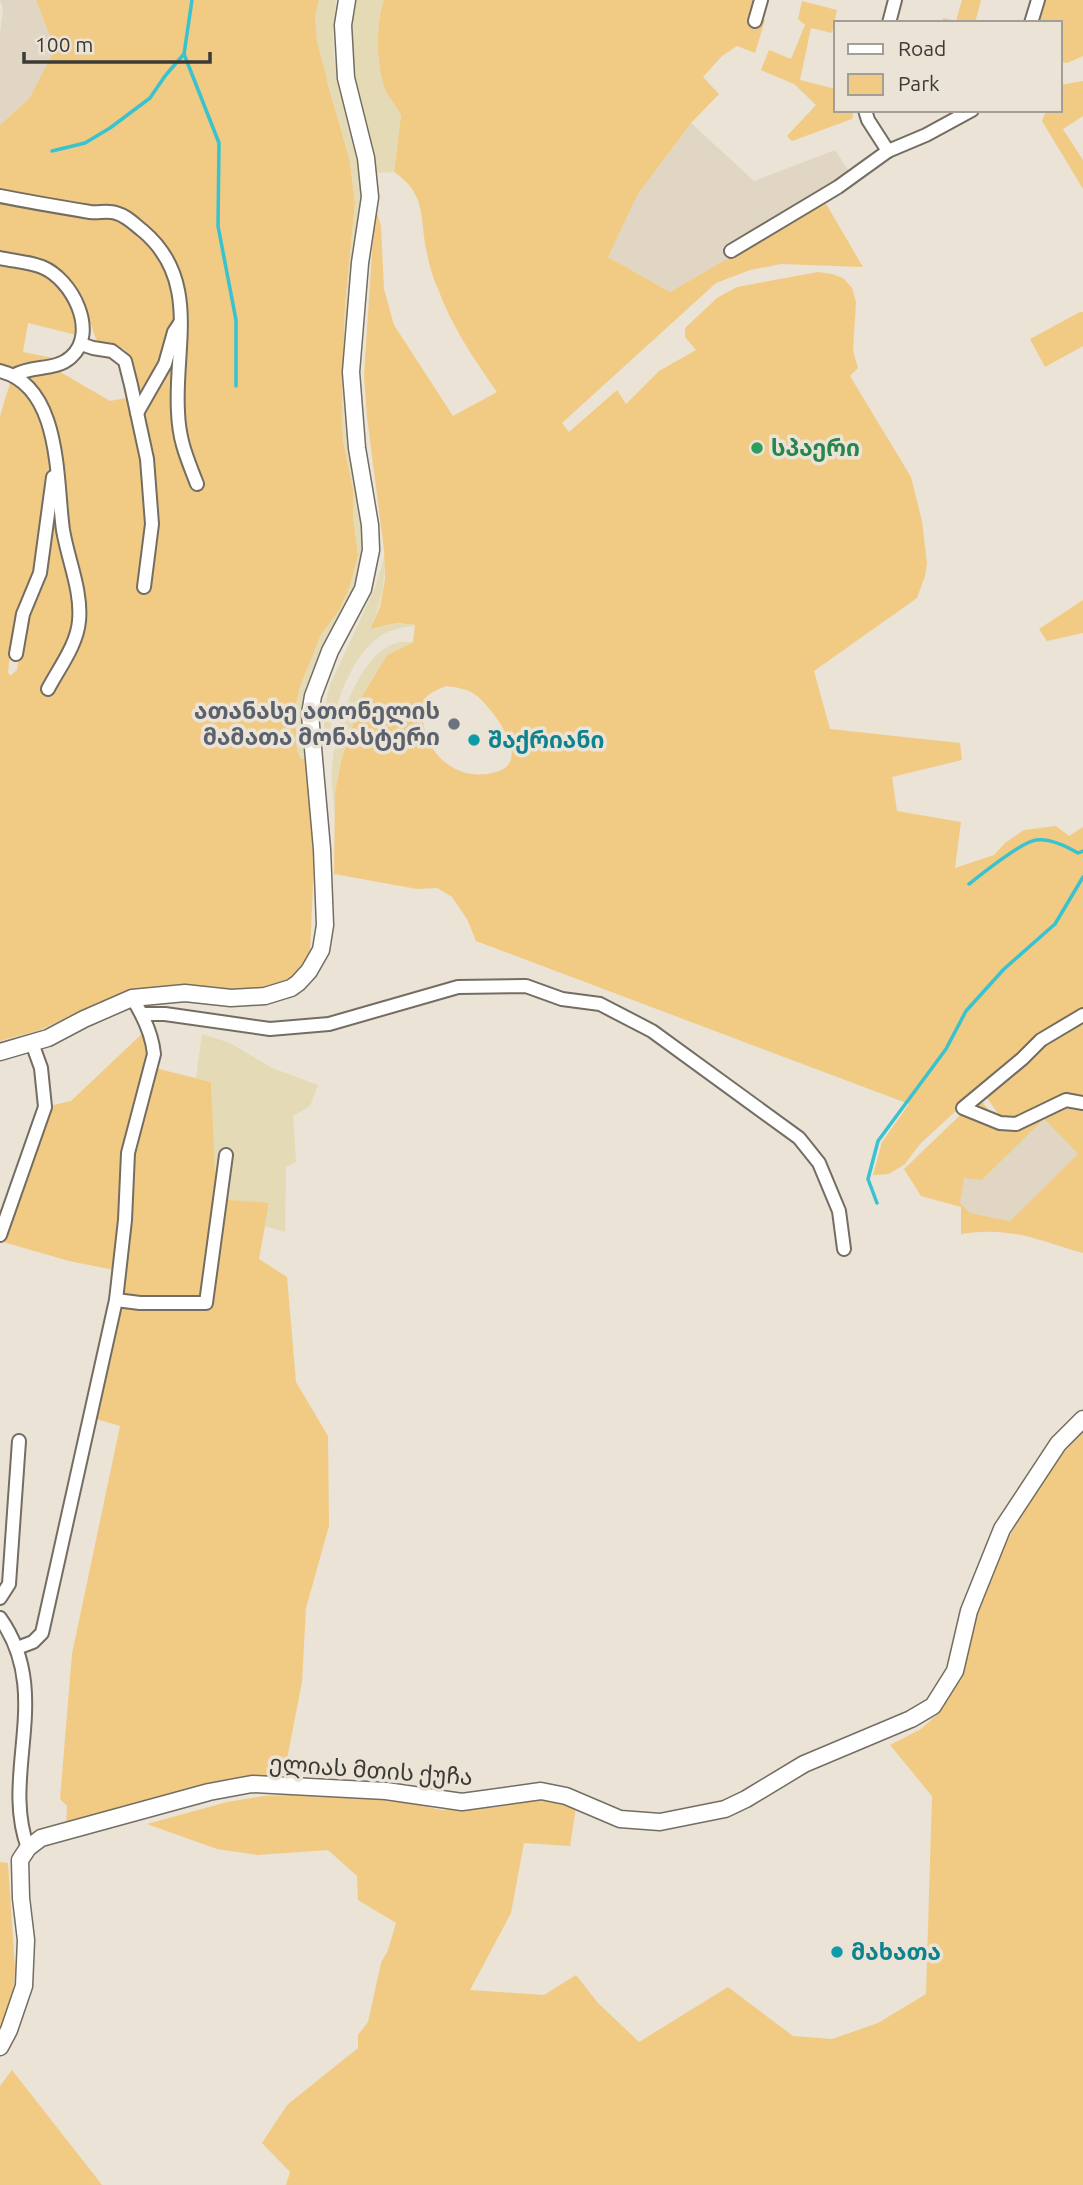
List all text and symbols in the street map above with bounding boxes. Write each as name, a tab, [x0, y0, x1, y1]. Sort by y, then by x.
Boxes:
scale bar	[24, 21, 210, 65]
legend	[834, 21, 1062, 112]
text: 100 m	[35, 32, 93, 56]
text: Road	[898, 36, 946, 60]
text: Park	[898, 71, 940, 95]
place label: სპაერი	[771, 435, 860, 462]
marker: სპაერი	[749, 440, 765, 456]
place label: ათანასე ათონელის მამათა მონასტერი	[194, 698, 440, 751]
marker: ათანასე ათონელის მამათა მონასტერი	[446, 716, 462, 732]
place label: შაქრიანი	[488, 727, 604, 754]
marker: შაქრიანი	[466, 732, 482, 748]
street label: ელიას მთის ქუჩა	[268, 1750, 474, 1791]
place label: მახათა	[851, 1939, 941, 1964]
marker: მახათა	[829, 1944, 845, 1960]

